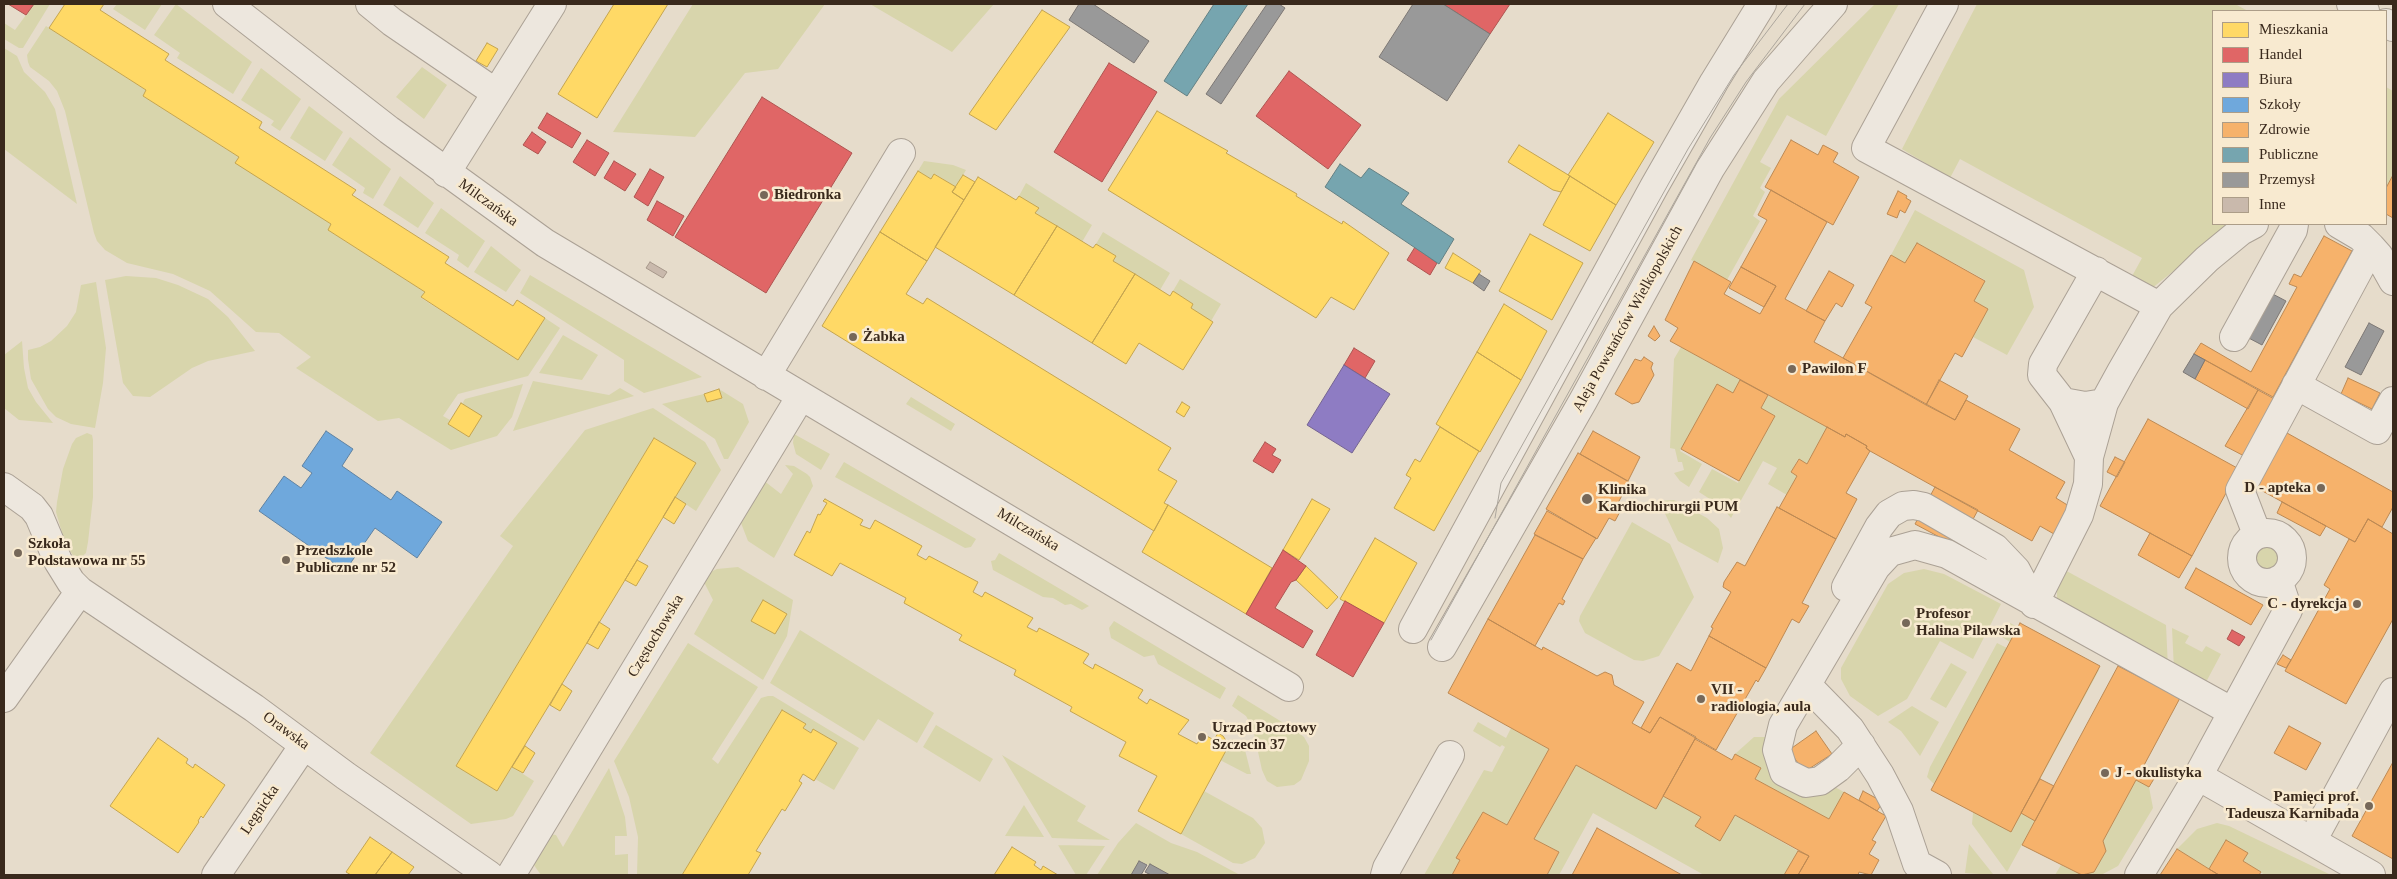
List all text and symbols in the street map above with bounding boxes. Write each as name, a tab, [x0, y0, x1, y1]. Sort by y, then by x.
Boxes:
legend	[2212, 10, 2387, 225]
text: Mieszkania	[2259, 21, 2328, 37]
text: Handel	[2259, 46, 2302, 62]
text: Biura	[2259, 71, 2292, 87]
text: Szkoły	[2259, 96, 2301, 112]
text: Zdrowie	[2259, 121, 2310, 137]
text: Publiczne	[2259, 146, 2318, 162]
text: Przemysł	[2259, 171, 2315, 187]
street label: Milczańska	[455, 175, 521, 231]
place label: Biedronka	[774, 186, 841, 204]
marker: Biedronka	[758, 189, 770, 201]
text: Inne	[2259, 196, 2286, 212]
street label: Aleja Powstańców Wielkopolskich	[1569, 223, 1687, 415]
place label: Żabka	[863, 328, 905, 346]
marker: Żabka	[847, 331, 859, 343]
place label: Pawilon F	[1802, 360, 1867, 378]
marker: Pawilon F	[1786, 363, 1798, 375]
place label: D - apteka	[2244, 479, 2311, 497]
place label: Klinika Kardiochirurgii PUM	[1598, 481, 1738, 516]
marker: D - apteka	[2315, 482, 2327, 494]
marker: Klinika Kardiochirurgii PUM	[1580, 492, 1594, 506]
street label: Milczańska	[994, 504, 1062, 556]
place label: Szkoła Podstawowa nr 55	[28, 535, 146, 570]
place label: Przedszkole Publiczne nr 52	[296, 542, 396, 577]
marker: Szkoła Podstawowa nr 55	[12, 547, 24, 559]
marker: Przedszkole Publiczne nr 52	[280, 554, 292, 566]
street label: Częstochowska	[624, 591, 688, 681]
place label: C - dyrekcja	[2267, 595, 2347, 613]
marker: C - dyrekcja	[2351, 598, 2363, 610]
place label: Profesor Halina Pilawska	[1916, 605, 2021, 640]
marker: Profesor Halina Pilawska	[1900, 617, 1912, 629]
place label: VII - radiologia, aula	[1711, 681, 1811, 716]
marker: VII - radiologia, aula	[1695, 693, 1707, 705]
street label: Orawska	[259, 708, 313, 754]
place label: Urząd Pocztowy Szczecin 37	[1212, 719, 1317, 754]
marker: Urząd Pocztowy Szczecin 37	[1196, 731, 1208, 743]
place label: J - okulistyka	[2115, 764, 2202, 782]
marker: J - okulistyka	[2099, 767, 2111, 779]
street label: Legnicka	[237, 782, 283, 838]
place label: Pamięci prof. Tadeusza Karnibada	[2226, 788, 2359, 823]
marker: Pamięci prof. Tadeusza Karnibada	[2363, 800, 2375, 812]

